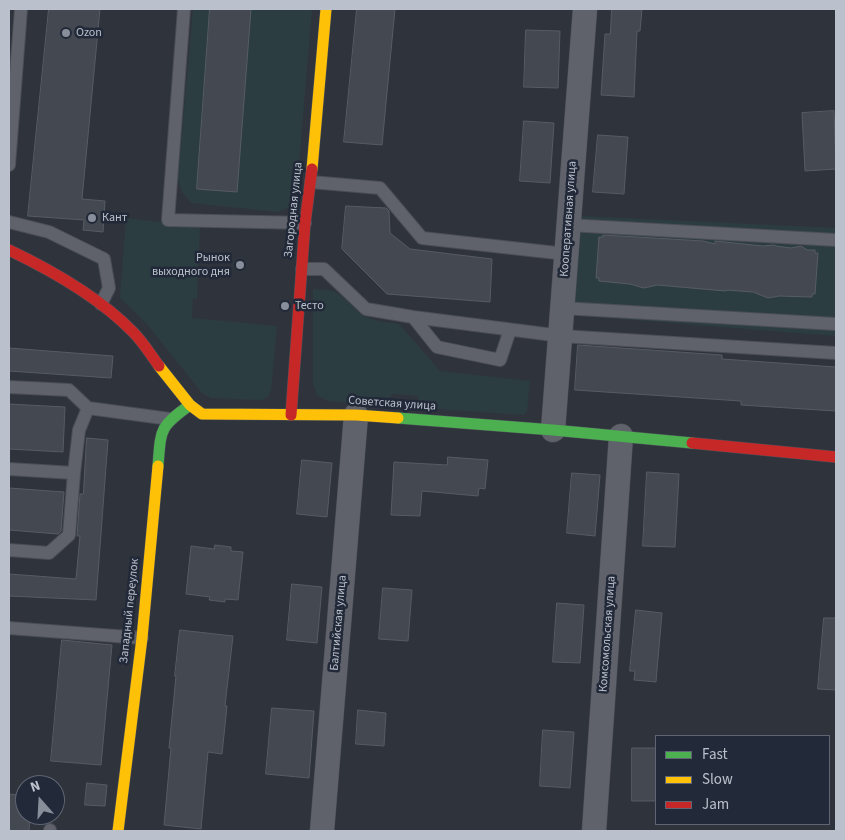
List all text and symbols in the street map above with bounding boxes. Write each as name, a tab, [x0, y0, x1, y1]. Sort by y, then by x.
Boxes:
place label: Ozon	[76, 26, 102, 40]
marker: Ozon	[60, 27, 72, 39]
street label: Кооперативная улица	[558, 161, 580, 277]
street label: Загородная улица	[282, 162, 306, 258]
place label: Кант	[102, 211, 127, 225]
marker: Кант	[86, 212, 98, 224]
place label: Рынок выходного дня	[152, 251, 230, 279]
marker: Рынок выходного дня	[234, 259, 246, 271]
place label: Тесто	[295, 299, 324, 313]
marker: Тесто	[279, 300, 291, 312]
street label: Советская улица	[348, 394, 436, 414]
street label: Западный переулок	[117, 558, 143, 664]
street label: Балтийская улица	[328, 575, 350, 671]
street label: Комсомольская улица	[597, 575, 619, 693]
legend	[655, 735, 830, 825]
text: Fast	[702, 744, 728, 765]
text: Slow	[702, 769, 733, 790]
north arrow	[15, 775, 65, 825]
text: N	[28, 776, 43, 798]
text: Jam	[702, 794, 729, 815]

